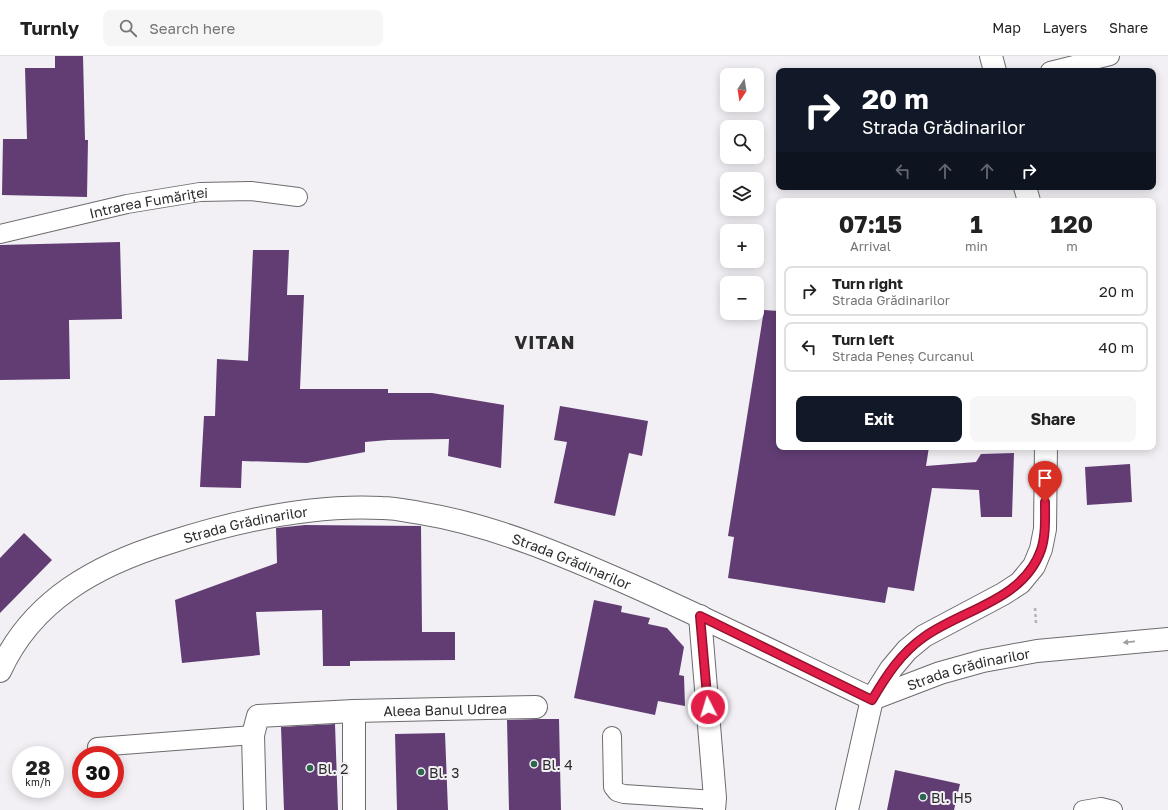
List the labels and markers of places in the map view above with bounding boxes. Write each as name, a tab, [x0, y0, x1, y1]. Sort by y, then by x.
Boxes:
pin	[1028, 461, 1062, 502]
place label: Bl. 4	[542, 756, 573, 773]
marker: Bl. 4	[529, 759, 539, 769]
place label: Bl. 2	[318, 760, 348, 777]
marker: Bl. 2	[305, 763, 315, 773]
place label: Bl. 3	[429, 764, 459, 781]
marker: Bl. 3	[416, 767, 426, 777]
place label: Bl. H5	[931, 789, 972, 806]
marker: Bl. H5	[918, 792, 928, 802]

